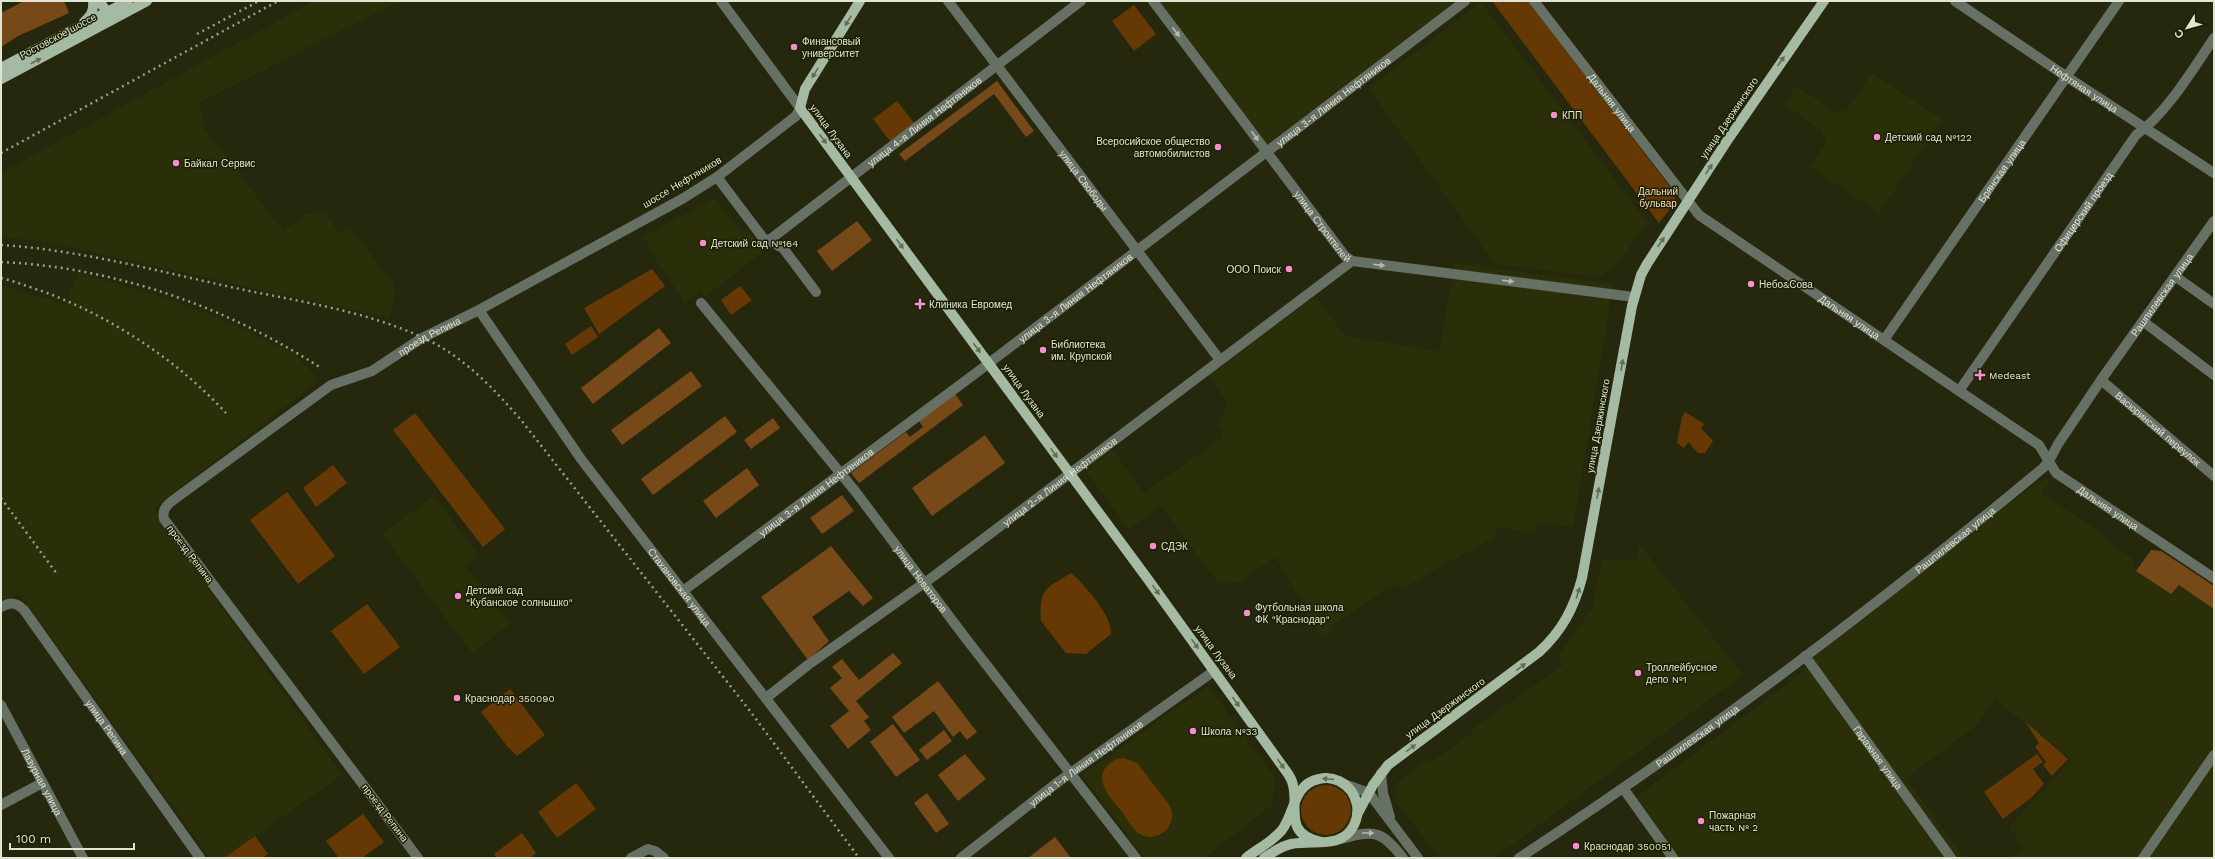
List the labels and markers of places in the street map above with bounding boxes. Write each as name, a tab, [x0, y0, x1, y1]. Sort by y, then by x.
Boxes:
place label: Финансовый университет	[802, 36, 861, 59]
marker: Финансовый университет	[789, 42, 799, 52]
marker: КПП	[1549, 110, 1559, 120]
place label: КПП	[1562, 110, 1582, 121]
marker: Детский сад №122	[1872, 132, 1882, 142]
place label: Детский сад №122	[1885, 132, 1972, 143]
place label: Всеросийское общество автомобилистов	[1096, 136, 1210, 159]
marker: Всеросийское общество автомобилистов	[1213, 142, 1223, 152]
marker: Байкал Сервис	[171, 158, 181, 168]
place label: Байкал Сервис	[184, 158, 255, 169]
marker: Детский сад №164	[698, 238, 708, 248]
place label: Детский сад №164	[711, 238, 798, 249]
place label: ООО Поиск	[1227, 264, 1282, 275]
marker: ООО Поиск	[1284, 264, 1294, 274]
marker: Небо&Сова	[1746, 279, 1756, 289]
place label: Небо&Сова	[1759, 279, 1813, 290]
marker: Клиника Евромед	[914, 298, 926, 310]
place label: Клиника Евромед	[929, 299, 1012, 310]
place label: Библиотека им. Крупской	[1051, 339, 1112, 362]
marker: Библиотека им. Крупской	[1038, 345, 1048, 355]
marker: Medeast	[1974, 369, 1986, 381]
place label: Medeast	[1989, 370, 2031, 381]
marker: СДЭК	[1148, 541, 1158, 551]
place label: СДЭК	[1161, 541, 1188, 552]
place label: Детский сад "Кубанское солнышко"	[466, 585, 573, 608]
marker: Детский сад "Кубанское солнышко"	[453, 591, 463, 601]
place label: Футбольная школа ФК "Краснодар"	[1255, 602, 1344, 625]
marker: Футбольная школа ФК "Краснодар"	[1242, 608, 1252, 618]
place label: Троллейбусное депо №1	[1646, 662, 1718, 685]
marker: Троллейбусное депо №1	[1633, 668, 1643, 678]
marker: Краснодар 350090	[452, 693, 462, 703]
place label: Краснодар 350090	[465, 693, 555, 704]
marker: Школа №33	[1188, 726, 1198, 736]
place label: Школа №33	[1201, 726, 1258, 737]
place label: Пожарная часть № 2	[1709, 810, 1758, 833]
marker: Пожарная часть № 2	[1696, 816, 1706, 826]
marker: Краснодар 350051	[1571, 841, 1581, 851]
place label: Краснодар 350051	[1584, 841, 1671, 852]

